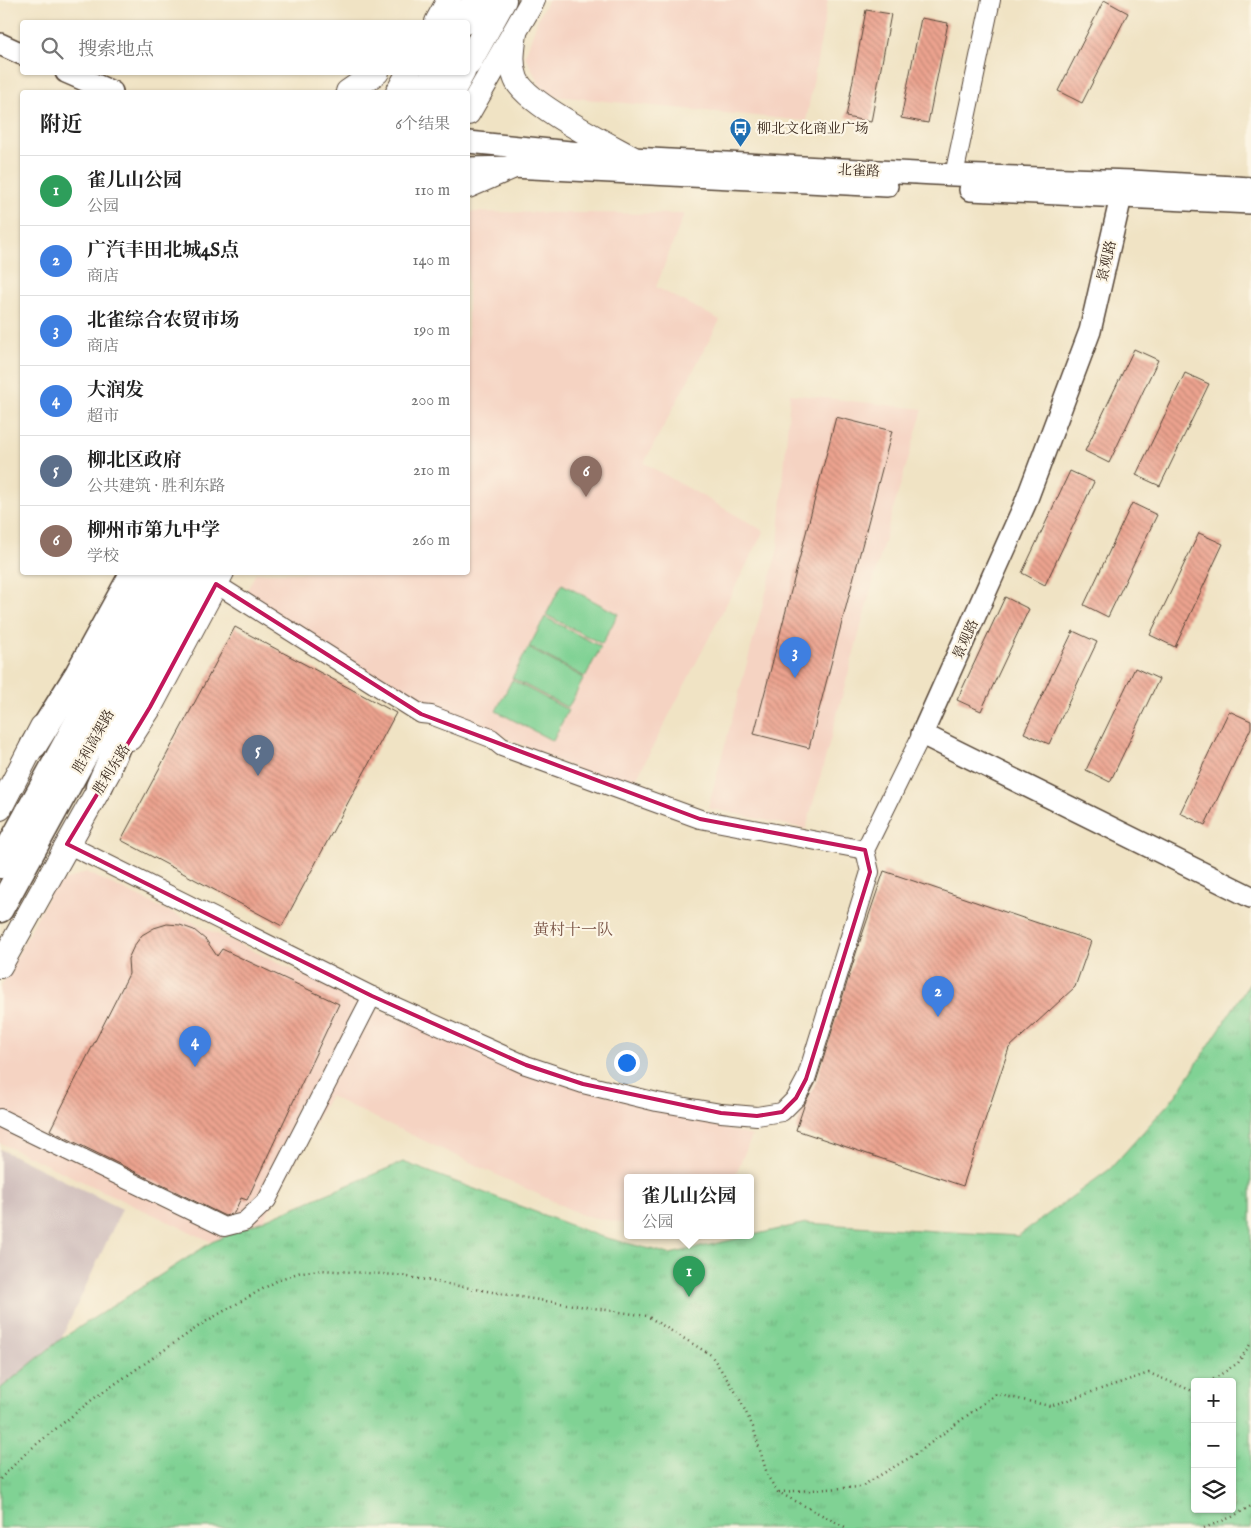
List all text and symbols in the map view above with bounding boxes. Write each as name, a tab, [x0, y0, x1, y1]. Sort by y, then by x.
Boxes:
search box	[20, 20, 470, 75]
icon: search	[38, 34, 66, 62]
text: 搜索地点	[78, 38, 154, 62]
text: 附近	[40, 112, 82, 139]
text: 6个结果	[395, 115, 450, 135]
bus stop icon: 柳北文化商业广场	[729, 116, 753, 147]
place label: 柳北文化商业广场	[757, 120, 869, 138]
street label: 北雀路	[838, 161, 880, 181]
text: 雀儿山公园	[87, 169, 182, 193]
text: 1	[53, 181, 59, 201]
text: 110 m	[414, 181, 450, 201]
text: 公园	[87, 197, 119, 217]
text: 广汽丰田北城4S点	[87, 239, 239, 263]
street label: 景观路	[1093, 239, 1120, 284]
text: 2	[52, 251, 60, 271]
text: 140 m	[412, 251, 450, 271]
text: 商店	[87, 267, 119, 287]
text: 北雀综合农贸市场	[87, 309, 239, 333]
text: 3	[53, 321, 59, 341]
text: 190 m	[413, 321, 450, 341]
text: 商店	[87, 337, 119, 357]
text: 大润发	[87, 379, 144, 403]
text: 4	[52, 391, 60, 411]
text: 200 m	[411, 391, 450, 411]
text: 超市	[87, 407, 119, 427]
text: 柳北区政府	[87, 449, 182, 473]
pin: 6	[570, 456, 602, 497]
text: 5	[53, 461, 59, 481]
text: 210 m	[413, 461, 450, 481]
text: 公共建筑 · 胜利东路	[87, 477, 226, 497]
text: 柳州市第九中学	[87, 519, 220, 543]
text: 6	[53, 531, 59, 551]
text: 260 m	[412, 531, 450, 551]
text: 学校	[87, 547, 119, 567]
street label: 景观路	[949, 617, 983, 662]
pin: 3	[779, 637, 811, 678]
street label: 胜利高架路	[69, 707, 119, 776]
pin: 5	[242, 735, 274, 776]
street label: 胜利东路	[89, 741, 134, 798]
district label: 黄村十一队	[533, 921, 613, 941]
pin: 2	[922, 976, 954, 1017]
pin: 4	[179, 1026, 211, 1067]
your location	[614, 1050, 640, 1076]
popup	[624, 1174, 754, 1239]
text: 雀儿山公园	[641, 1185, 737, 1209]
text: 公园	[641, 1213, 674, 1233]
pin: 1	[673, 1256, 705, 1297]
map controls	[1191, 1378, 1236, 1513]
button: +	[1191, 1378, 1236, 1423]
button: −	[1191, 1423, 1236, 1468]
button: layers	[1191, 1468, 1236, 1513]

